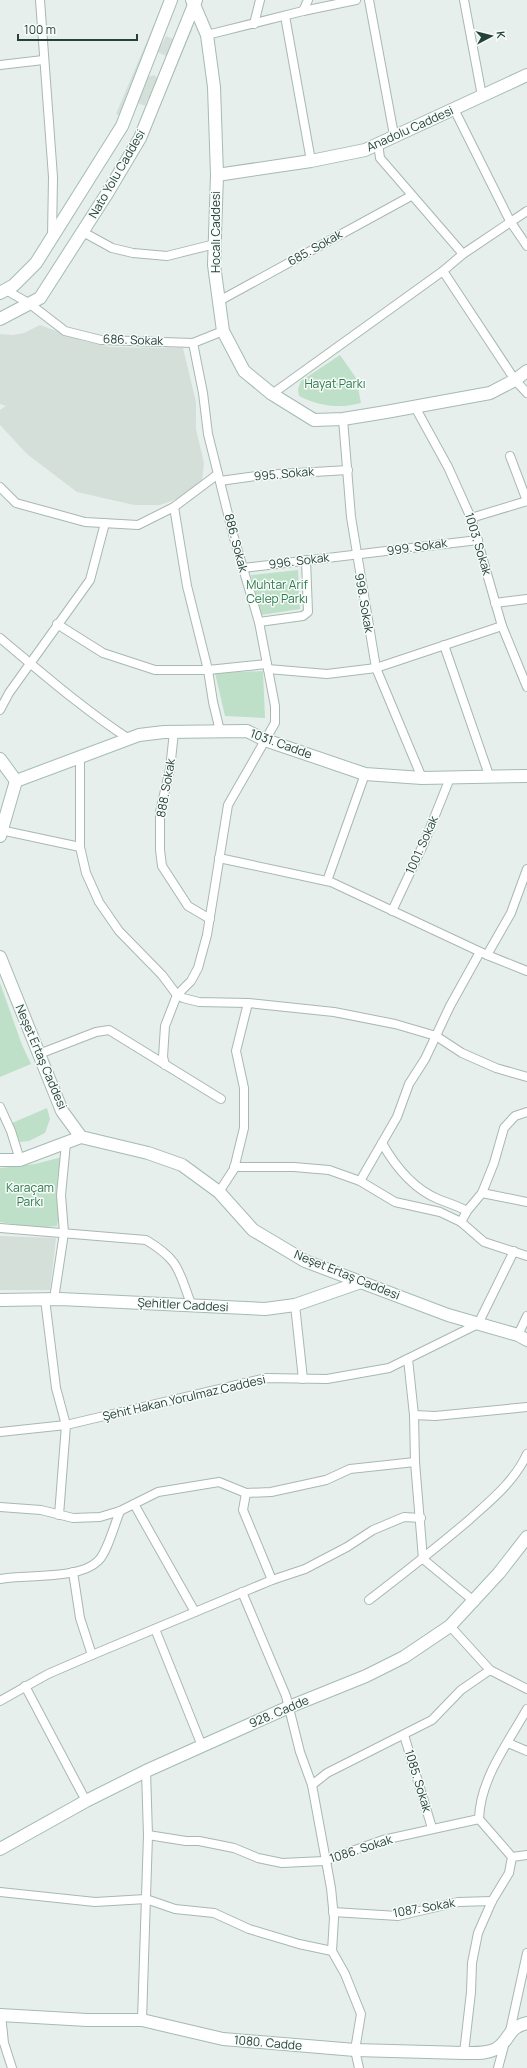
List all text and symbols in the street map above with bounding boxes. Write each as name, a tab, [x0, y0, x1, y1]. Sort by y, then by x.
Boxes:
scale bar	[18, 16, 137, 42]
north arrow	[471, 16, 511, 56]
text: 100 m	[24, 21, 56, 38]
text: K	[494, 30, 509, 40]
street label: Anadolu Caddesi	[364, 102, 456, 155]
street label: Nato Yolu Caddesi	[84, 126, 149, 221]
street label: Hocalı Caddesi	[207, 191, 224, 273]
street label: 685. Sokak	[284, 225, 346, 270]
street label: 686. Sokak	[103, 330, 165, 349]
park label: Hayat Parkı	[304, 375, 366, 392]
street label: 995. Sokak	[253, 462, 316, 485]
street label: 1003. Sokak	[461, 511, 496, 578]
street label: 886. Sokak	[221, 512, 253, 575]
street label: 999. Sokak	[386, 534, 449, 559]
street label: 996. Sokak	[268, 548, 331, 573]
street label: 998. Sokak	[351, 572, 378, 635]
park label: Muhtar Arif Celep Parkı	[246, 576, 309, 607]
street label: 1031. Cadde	[248, 724, 315, 763]
street label: 888. Sokak	[152, 756, 179, 819]
street label: 1001. Sokak	[401, 812, 442, 877]
street label: Neşet Ertaş Caddesi	[12, 1002, 71, 1112]
park label: Karaçam Parkı	[6, 1179, 54, 1210]
street label: Neşet Ertaş Caddesi	[292, 1246, 403, 1304]
street label: Şehitler Caddesi	[137, 1294, 229, 1315]
street label: Şehit Hakan Yorulmaz Caddesi	[101, 1370, 267, 1425]
street label: 928. Cadde	[246, 1691, 311, 1732]
street label: 1085. Sokak	[401, 1748, 436, 1815]
street label: 1086. Sokak	[327, 1830, 395, 1867]
street label: 1087. Sokak	[392, 1894, 457, 1921]
street label: 1080. Cadde	[233, 2031, 303, 2054]

